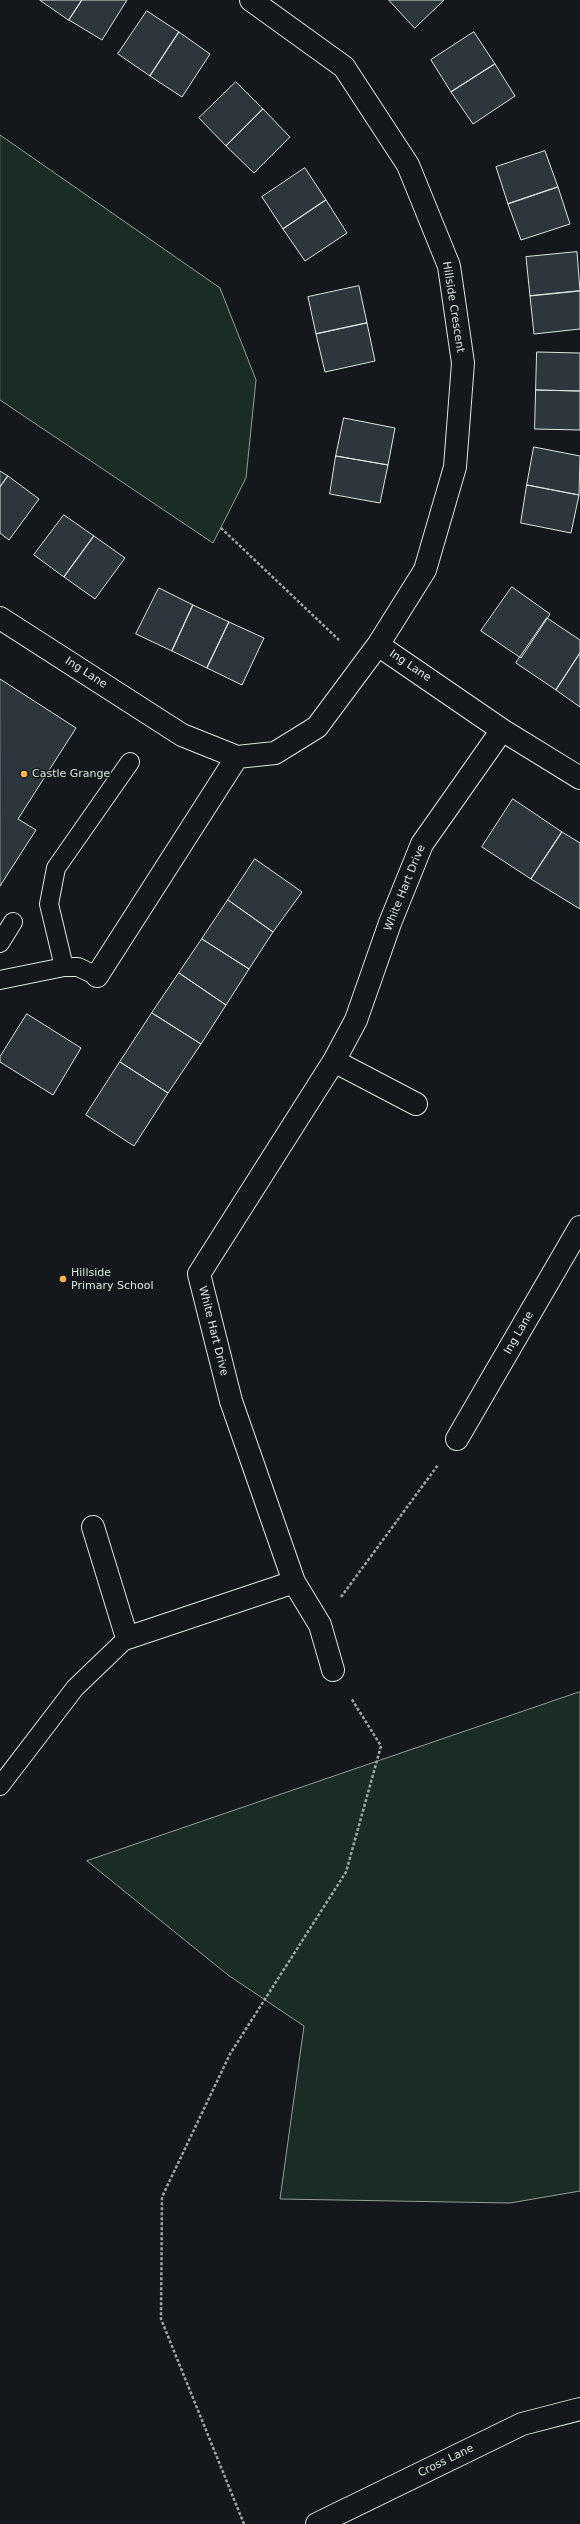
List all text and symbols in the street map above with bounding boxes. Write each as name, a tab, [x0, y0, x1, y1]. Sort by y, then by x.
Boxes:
street label: Hillside Crescent	[439, 261, 467, 353]
street label: Ing Lane	[387, 647, 433, 685]
street label: Ing Lane	[63, 655, 109, 691]
place label: Castle Grange	[32, 767, 110, 781]
marker: Castle Grange	[19, 769, 29, 779]
street label: White Hart Drive	[382, 843, 428, 933]
place label: Hillside Primary School	[71, 1266, 154, 1292]
marker: Hillside Primary School	[58, 1274, 68, 1284]
street label: White Hart Drive	[195, 1285, 231, 1377]
street label: Ing Lane	[501, 1309, 537, 1357]
street label: Cross Lane	[416, 2442, 476, 2480]

